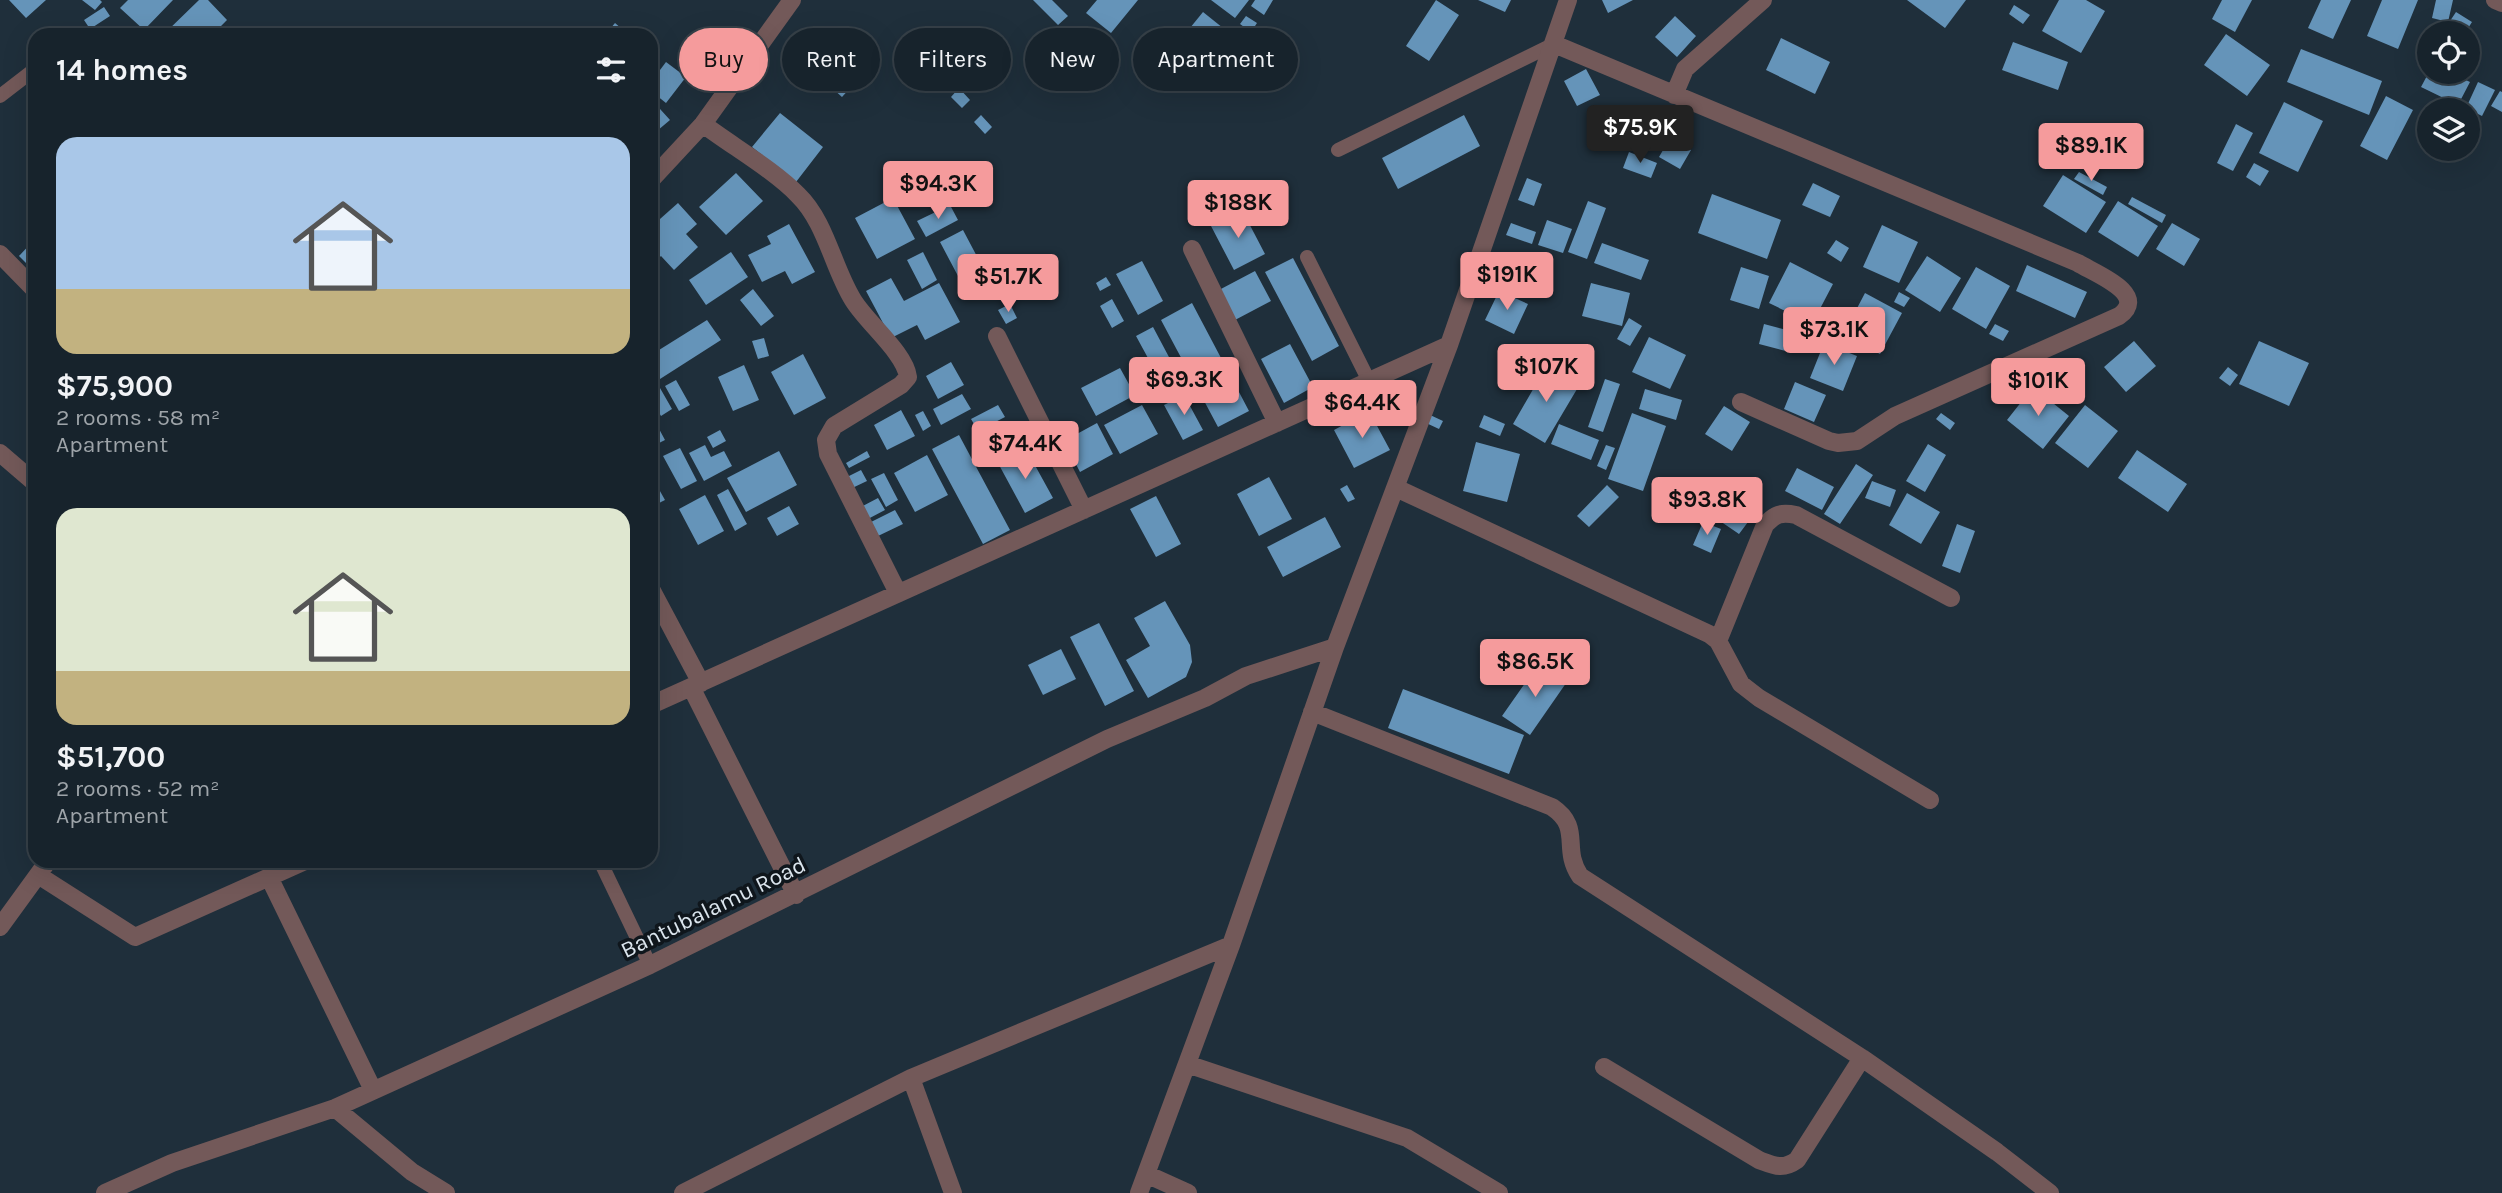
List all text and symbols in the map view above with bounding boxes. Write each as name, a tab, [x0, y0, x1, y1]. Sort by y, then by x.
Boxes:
map controls	[2417, 21, 2480, 161]
button: locate	[2417, 21, 2480, 84]
chip: Buy	[679, 28, 768, 91]
chip: Rent	[782, 28, 880, 91]
chip: Filters	[894, 28, 1011, 91]
chip: New	[1025, 28, 1119, 91]
chip: Apartment	[1133, 28, 1298, 91]
icon: filters	[592, 51, 630, 89]
text: 14 homes	[56, 52, 188, 88]
button: layers	[2417, 98, 2480, 161]
pin: $75.9K	[1583, 106, 1697, 165]
text: $75.9K	[1603, 114, 1677, 141]
pin: $89.1K	[2034, 124, 2148, 183]
text: $89.1K	[2055, 132, 2127, 159]
pin: $94.3K	[881, 162, 995, 221]
text: $94.3K	[899, 170, 977, 197]
pin: $188K	[1189, 180, 1287, 240]
icon: home	[280, 183, 406, 309]
text: $188K	[1204, 189, 1272, 216]
pin: $191K	[1458, 252, 1556, 312]
pin: $51.7K	[951, 254, 1065, 314]
text: $191K	[1476, 261, 1538, 288]
text: $51.7K	[974, 263, 1042, 290]
pin: $73.1K	[1777, 308, 1891, 367]
text: $73.1K	[1799, 316, 1869, 343]
pin: $107K	[1497, 344, 1595, 404]
text: $107K	[1513, 353, 1579, 380]
pin: $69.3K	[1127, 358, 1241, 417]
pin: $101K	[1989, 358, 2087, 418]
text: $69.3K	[1145, 366, 1223, 393]
text: $101K	[2007, 367, 2069, 394]
text: $75,900	[56, 368, 173, 404]
pin: $64.4K	[1305, 380, 1419, 440]
text: $64.4K	[1323, 389, 1401, 416]
text: 2 rooms · 58 m²	[56, 404, 220, 431]
pin: $74.4K	[968, 421, 1082, 481]
text: $74.4K	[988, 430, 1062, 457]
text: Apartment	[56, 431, 168, 458]
pin: $93.8K	[1650, 477, 1764, 537]
text: $93.8K	[1667, 486, 1747, 513]
icon: home	[280, 554, 406, 680]
pin: $86.5K	[1478, 640, 1592, 699]
text: $86.5K	[1496, 648, 1574, 675]
text: $51,700	[56, 739, 165, 775]
text: 2 rooms · 52 m²	[56, 775, 219, 802]
text: Apartment	[56, 802, 168, 829]
street label: Bantubalamu Road	[616, 851, 810, 964]

